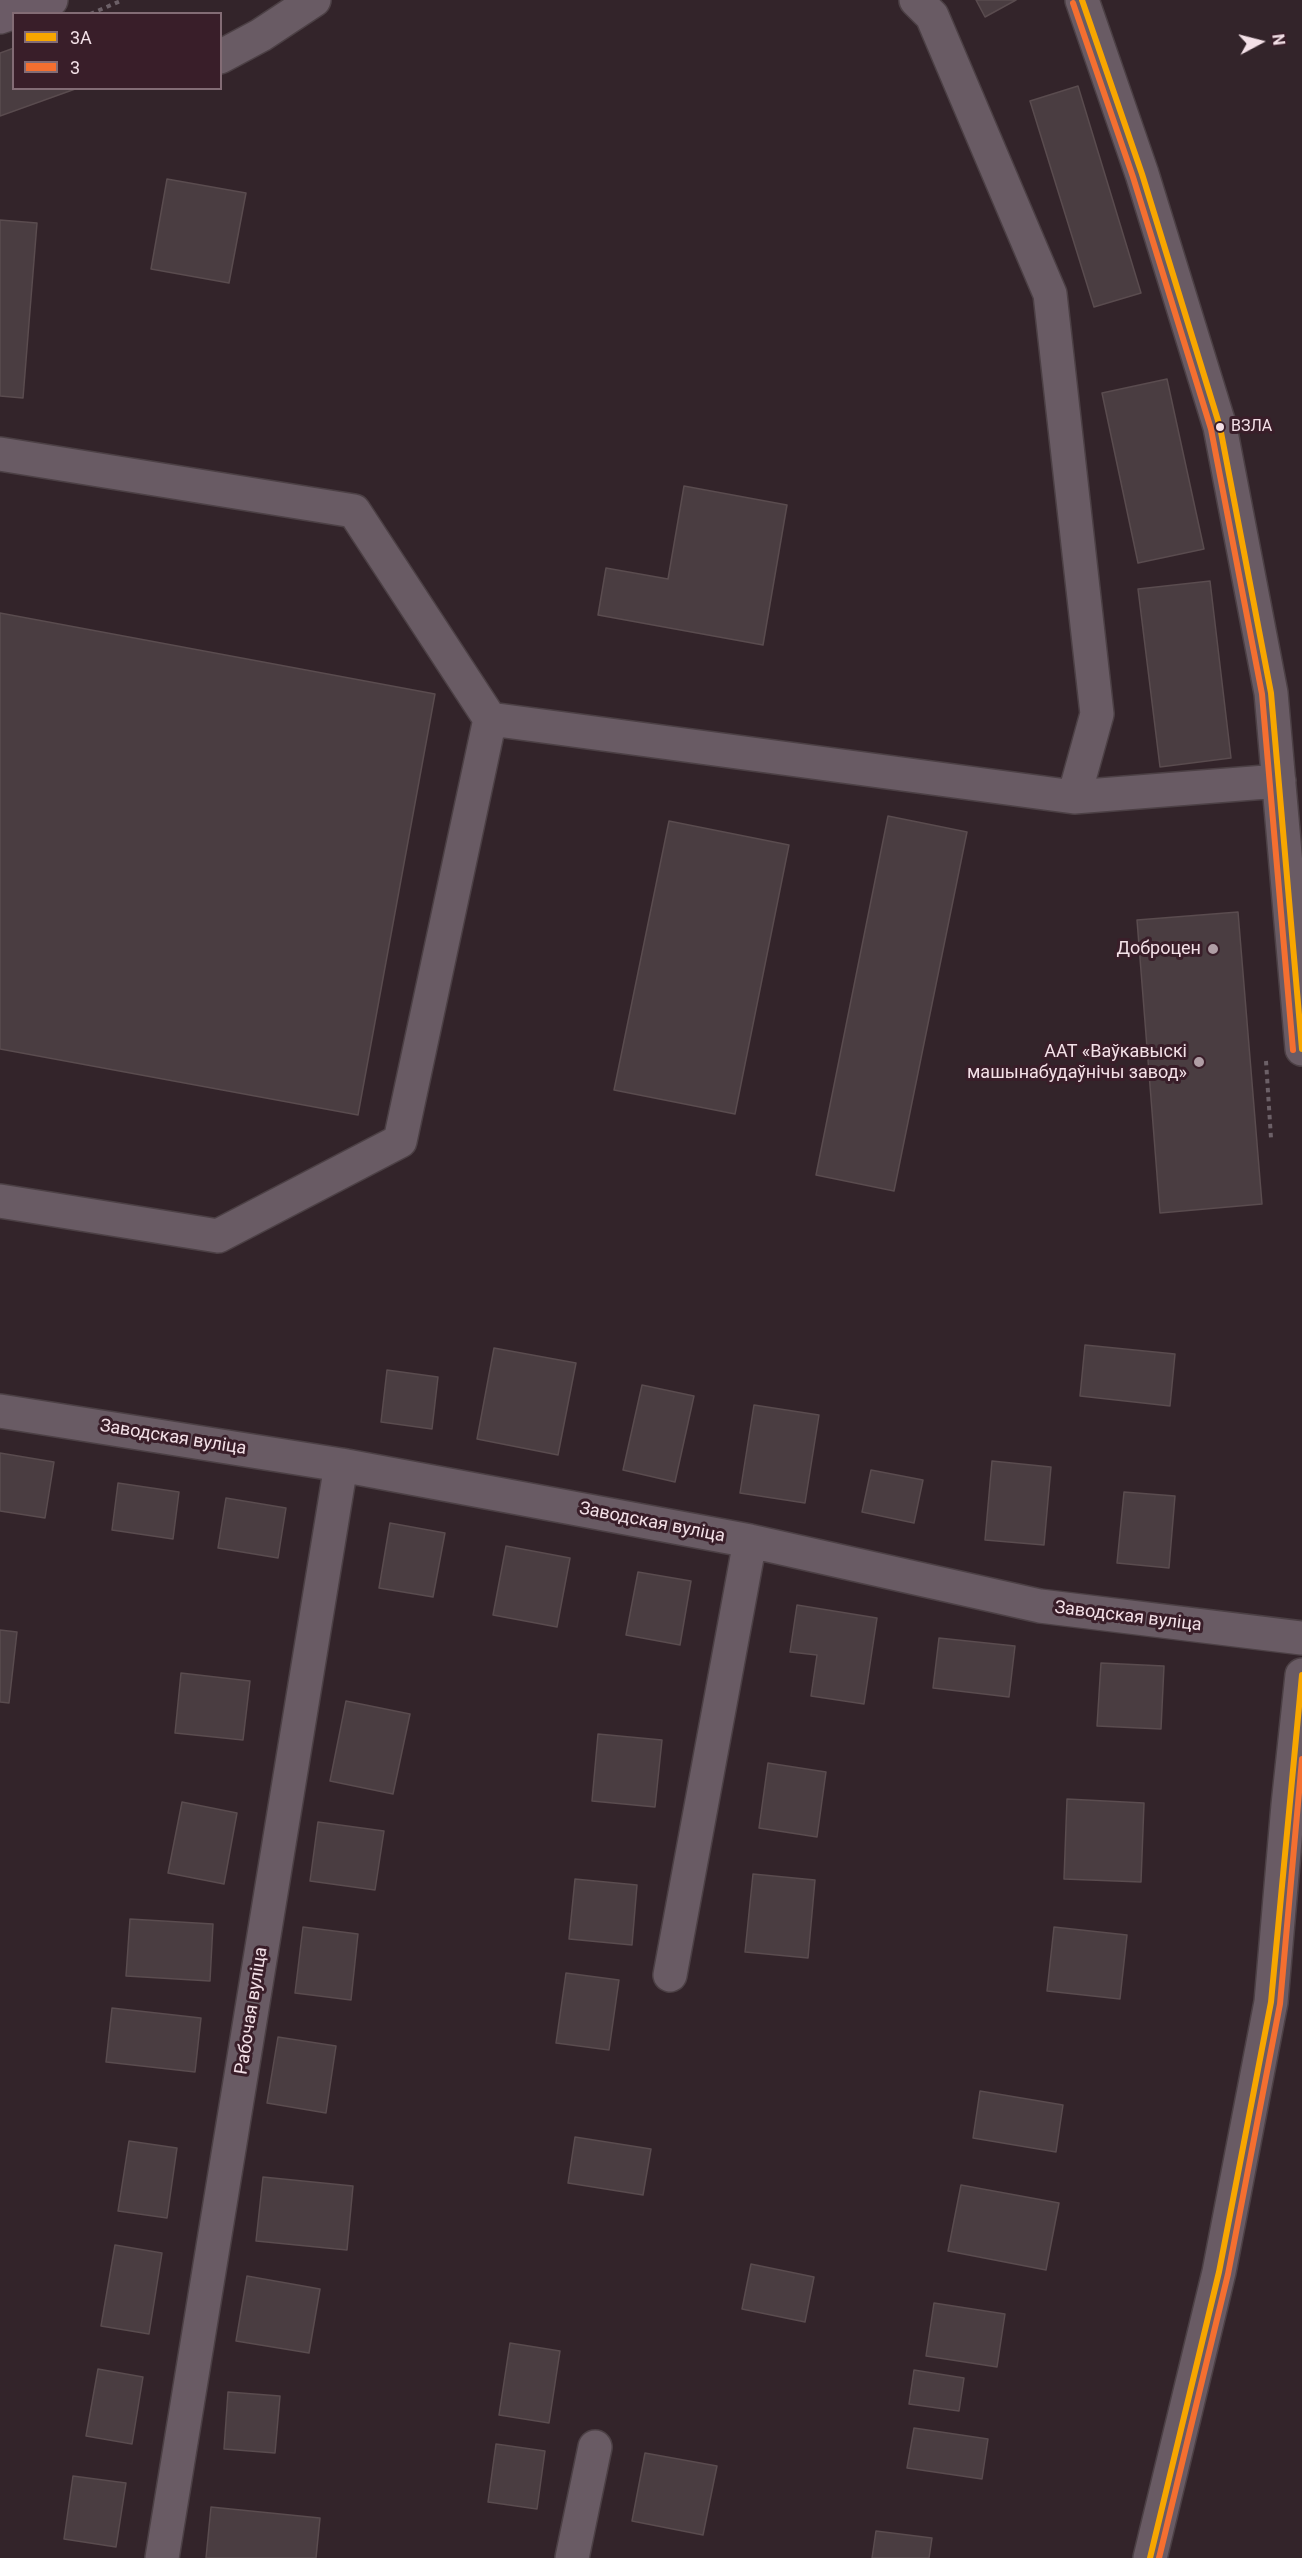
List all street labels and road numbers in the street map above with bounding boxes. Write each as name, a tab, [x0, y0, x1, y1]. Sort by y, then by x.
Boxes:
street label: Заводская вуліца	[98, 1416, 248, 1460]
street label: Заводская вуліца	[577, 1498, 727, 1548]
street label: Заводская вуліца	[1053, 1597, 1203, 1637]
street label: Рабочая вуліца	[231, 1946, 273, 2076]

